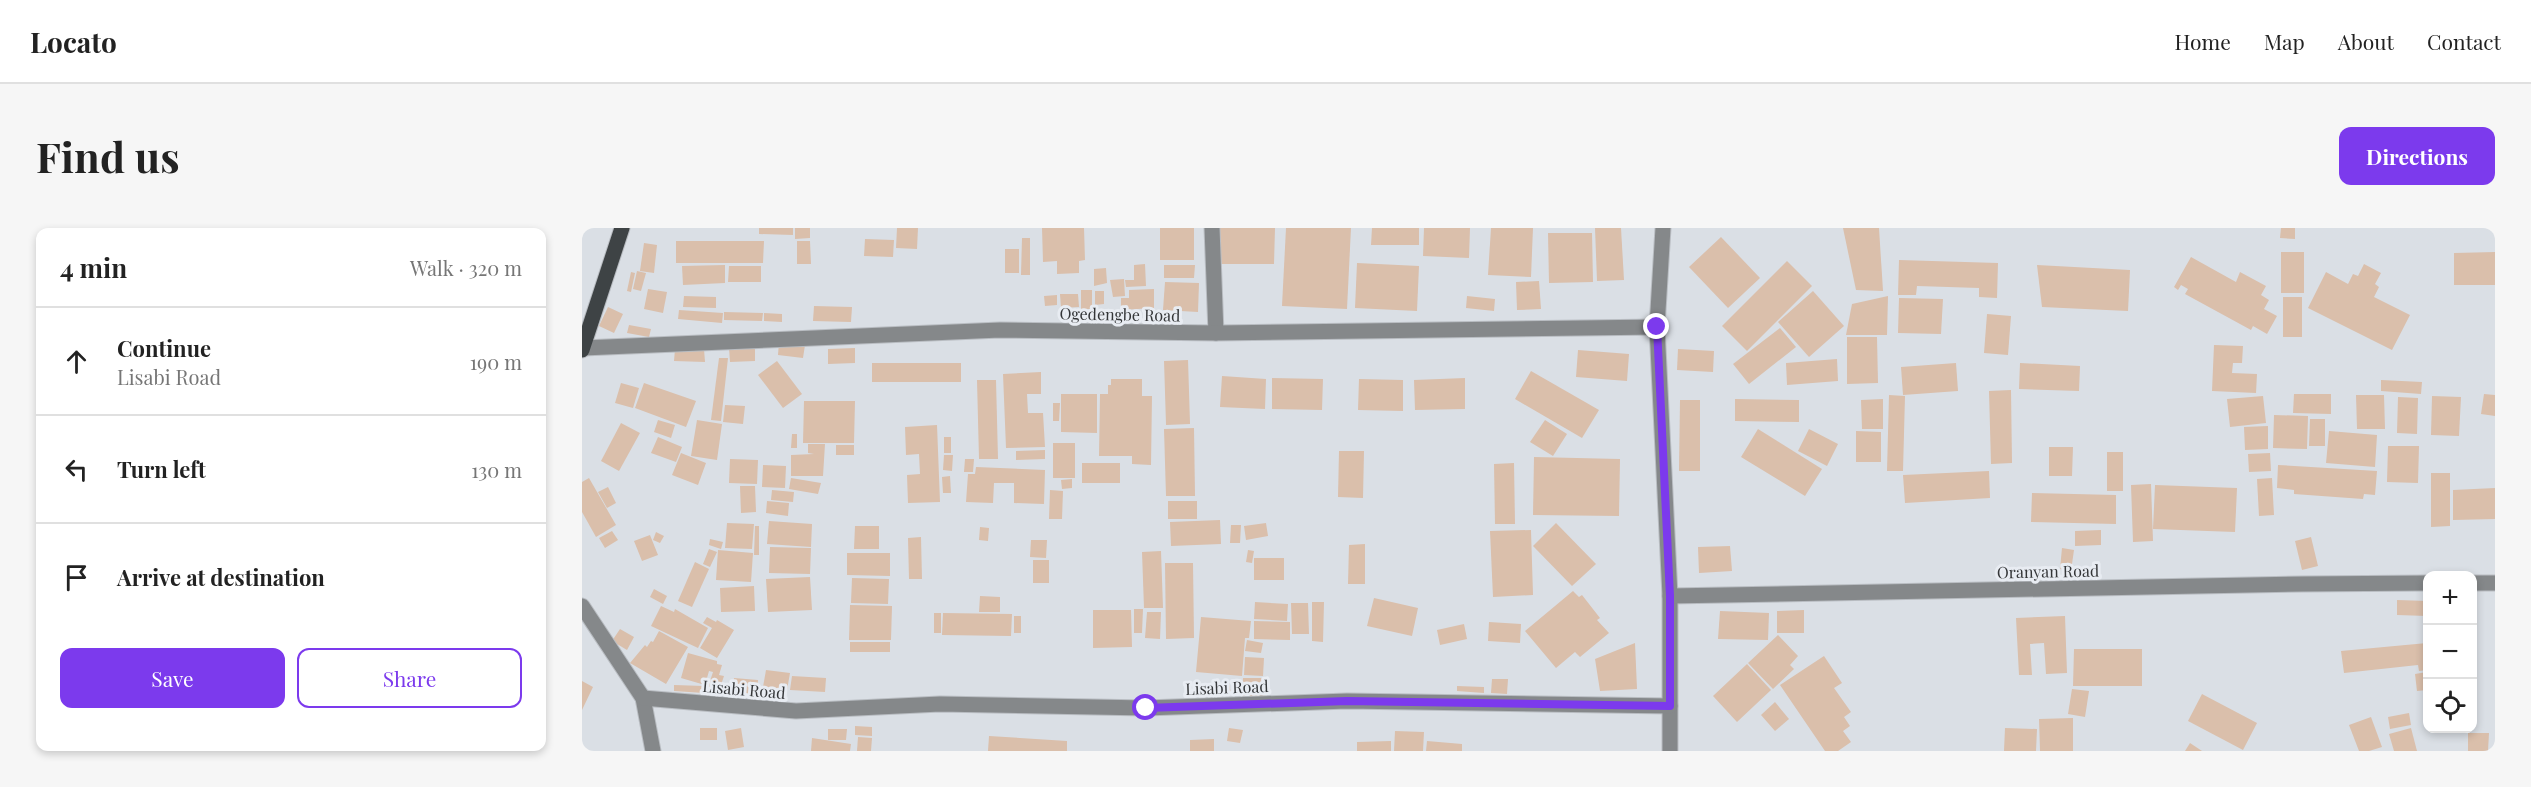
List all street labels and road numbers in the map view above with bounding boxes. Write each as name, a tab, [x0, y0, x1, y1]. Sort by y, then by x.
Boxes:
street label: Ogedengbe Road	[1059, 302, 1181, 326]
street label: Oranyan Road	[1997, 560, 2099, 582]
street label: Lisabi Road	[702, 675, 786, 703]
street label: Lisabi Road	[1185, 675, 1269, 699]

